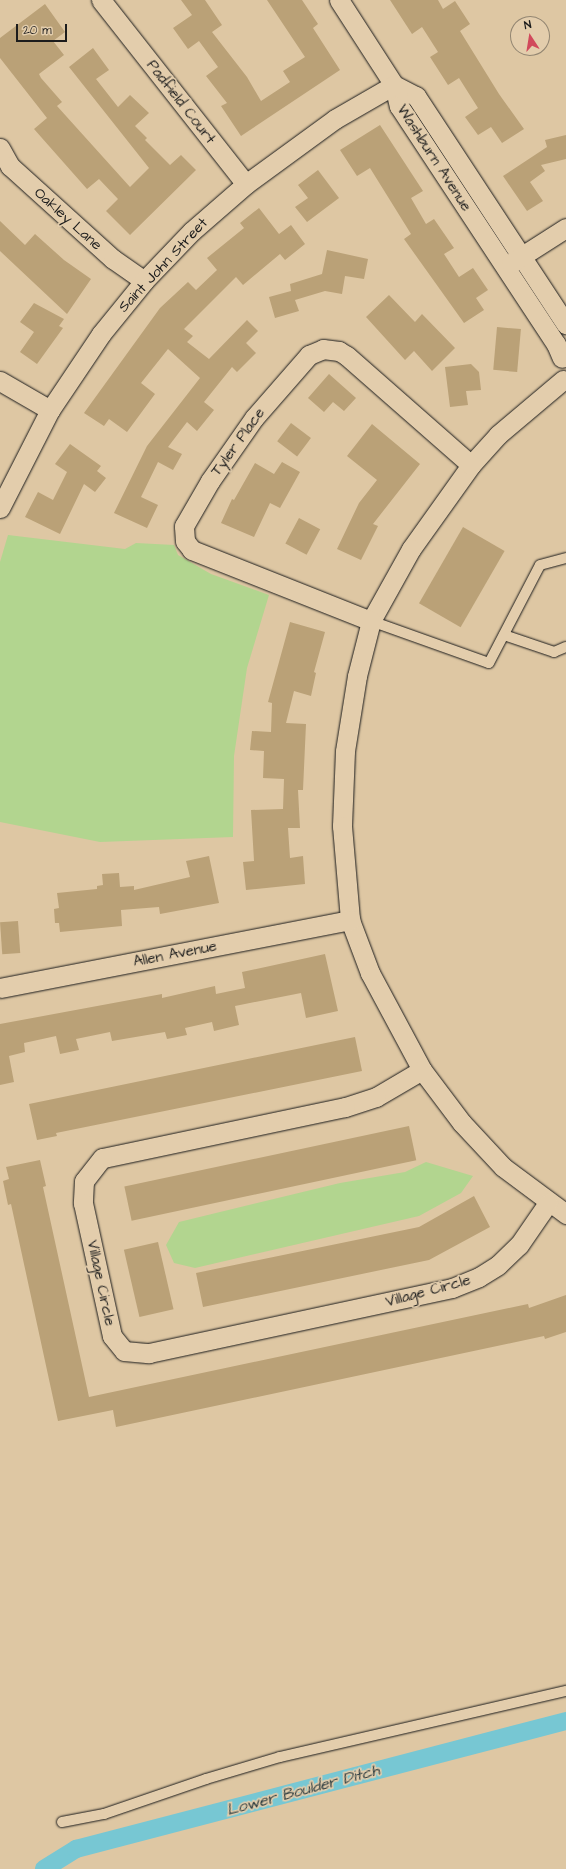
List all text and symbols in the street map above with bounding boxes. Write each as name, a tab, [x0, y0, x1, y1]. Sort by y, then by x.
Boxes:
scale bar	[18, 16, 69, 42]
north arrow	[510, 16, 550, 56]
text: N	[523, 17, 533, 33]
text: 20 m	[23, 22, 52, 39]
street label: Padfield Court	[143, 57, 219, 147]
street label: Washburn Avenue	[393, 101, 475, 215]
street label: Oakley Lane	[30, 184, 106, 254]
street label: Saint John Street	[115, 214, 211, 316]
street label: Tyler Place	[207, 405, 269, 479]
street label: Allen Avenue	[132, 937, 218, 971]
street label: Village Circle	[83, 1239, 119, 1327]
street label: Village Circle	[384, 1271, 472, 1311]
water label: Lower Boulder Ditch	[225, 1760, 381, 1820]

